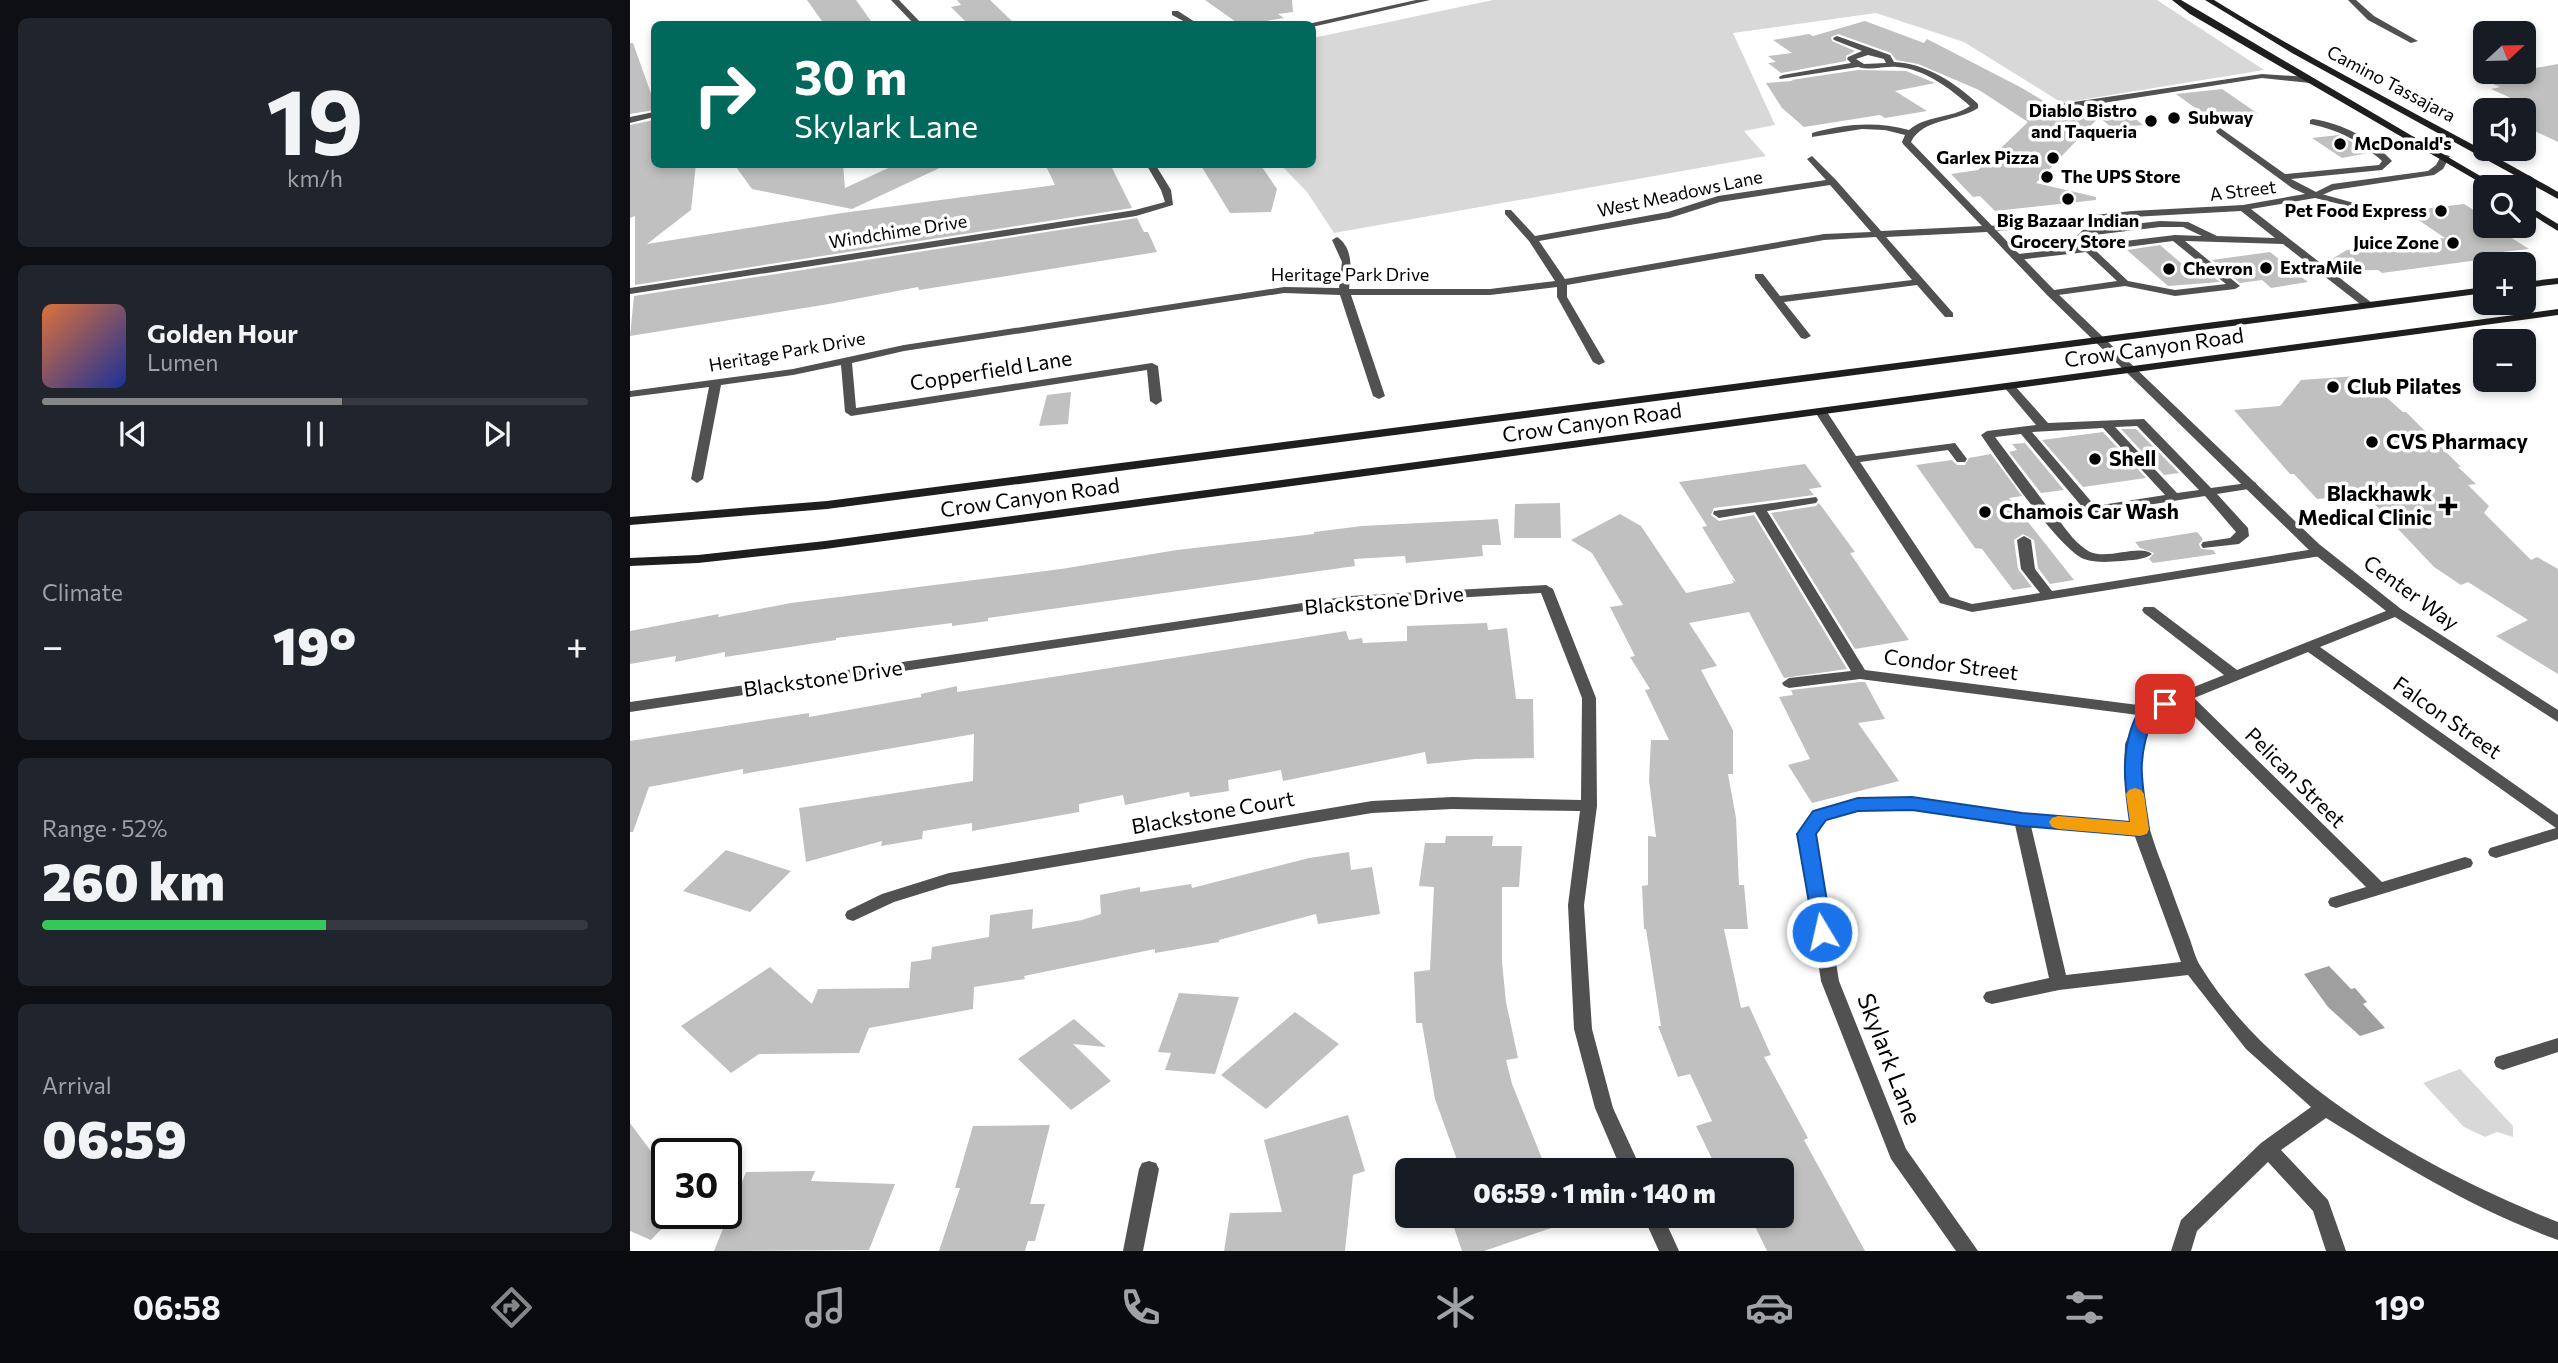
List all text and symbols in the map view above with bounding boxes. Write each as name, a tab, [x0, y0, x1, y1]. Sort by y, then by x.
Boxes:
north arrow	[2473, 21, 2536, 84]
map controls	[2473, 21, 2536, 392]
street label: Camino Tassajara	[2324, 40, 2459, 126]
text: 30 m	[794, 45, 907, 105]
icon: right	[679, 49, 770, 140]
text: 19	[266, 62, 364, 174]
button: sound	[2473, 98, 2536, 161]
place label: Diablo Bistro and Taqueria	[2029, 99, 2137, 142]
text: Skylark Lane	[794, 105, 978, 145]
place label: Subway	[2188, 106, 2253, 128]
marker: Subway	[2166, 110, 2182, 126]
marker: Diablo Bistro and Taqueria	[2143, 113, 2159, 129]
place label: McDonald's	[2354, 132, 2452, 154]
marker: McDonald's	[2332, 136, 2348, 152]
place label: Garlex Pizza	[1936, 146, 2039, 168]
marker: Garlex Pizza	[2045, 150, 2061, 166]
text: km/h	[287, 164, 343, 192]
street label: West Meadows Lane	[1595, 165, 1764, 221]
place label: The UPS Store	[2061, 165, 2181, 187]
marker: The UPS Store	[2039, 169, 2055, 185]
street label: A Street	[2208, 175, 2277, 205]
button: search	[2473, 175, 2536, 238]
marker: Big Bazaar Indian Grocery Store	[2060, 191, 2076, 207]
place label: Pet Food Express	[2284, 199, 2427, 221]
marker: Pet Food Express	[2433, 203, 2449, 219]
street label: Windchime Drive	[827, 209, 969, 253]
place label: Big Bazaar Indian Grocery Store	[1997, 209, 2139, 252]
place label: Juice Zone	[2353, 231, 2439, 253]
marker: Juice Zone	[2445, 235, 2461, 251]
button: +	[2473, 252, 2536, 315]
place label: ExtraMile	[2280, 256, 2362, 278]
place label: Chevron	[2183, 257, 2253, 279]
marker: ExtraMile	[2258, 260, 2274, 276]
marker: Chevron	[2161, 261, 2177, 277]
street label: Heritage Park Drive	[1271, 263, 1429, 285]
text: Golden Hour	[147, 317, 298, 348]
street label: Crow Canyon Road	[2063, 322, 2245, 371]
street label: Heritage Park Drive	[707, 326, 867, 376]
button: −	[2473, 329, 2536, 392]
street label: Copperfield Lane	[908, 344, 1074, 395]
text: Lumen	[147, 348, 218, 376]
place label: Club Pilates	[2347, 373, 2462, 398]
marker: Club Pilates	[2325, 379, 2341, 395]
street label: Crow Canyon Road	[1501, 397, 1683, 446]
icon: previous	[114, 415, 152, 453]
icon: pause	[296, 415, 334, 453]
icon: next	[478, 415, 516, 453]
place label: CVS Pharmacy	[2386, 428, 2529, 453]
marker: CVS Pharmacy	[2364, 434, 2380, 450]
place label: Shell	[2109, 445, 2156, 470]
marker: Shell	[2087, 451, 2103, 467]
street label: Crow Canyon Road	[939, 472, 1121, 521]
place label: Blackhawk Medical Clinic	[2298, 480, 2432, 529]
marker: Blackhawk Medical Clinic	[2438, 496, 2458, 516]
place label: Chamois Car Wash	[1999, 498, 2179, 523]
marker: Chamois Car Wash	[1977, 504, 1993, 520]
street label: Center Way	[2359, 549, 2464, 635]
text: Climate	[42, 578, 123, 606]
street label: Blackstone Drive	[1303, 580, 1465, 619]
text: 19°	[273, 612, 356, 676]
text: −	[42, 621, 64, 668]
text: +	[566, 621, 588, 668]
street label: Condor Street	[1882, 643, 2020, 684]
street label: Blackstone Drive	[742, 654, 904, 701]
street label: Falcon Street	[2389, 670, 2507, 763]
pin	[2135, 674, 2195, 734]
icon: arrive	[2146, 685, 2184, 723]
street label: Pelican Street	[2241, 722, 2351, 832]
street label: Blackstone Court	[1129, 785, 1296, 838]
text: Range · 52%	[42, 814, 167, 842]
text: 260 km	[42, 848, 225, 912]
position arrow	[1785, 895, 1859, 969]
street label: Skylark Lane	[1852, 989, 1929, 1128]
text: Arrival	[42, 1071, 112, 1099]
text: 06:59	[42, 1105, 187, 1169]
speed limit sign: 30	[651, 1138, 742, 1229]
text: 06:59 · 1 min · 140 m	[1473, 1177, 1716, 1208]
icon: directions	[487, 1283, 536, 1332]
icon: music	[801, 1283, 850, 1332]
icon: phone	[1116, 1283, 1165, 1332]
icon: climate	[1431, 1283, 1480, 1332]
icon: car	[1745, 1283, 1794, 1332]
icon: filters	[2060, 1283, 2109, 1332]
text: 06:58	[133, 1287, 221, 1327]
text: 19°	[2375, 1287, 2425, 1327]

